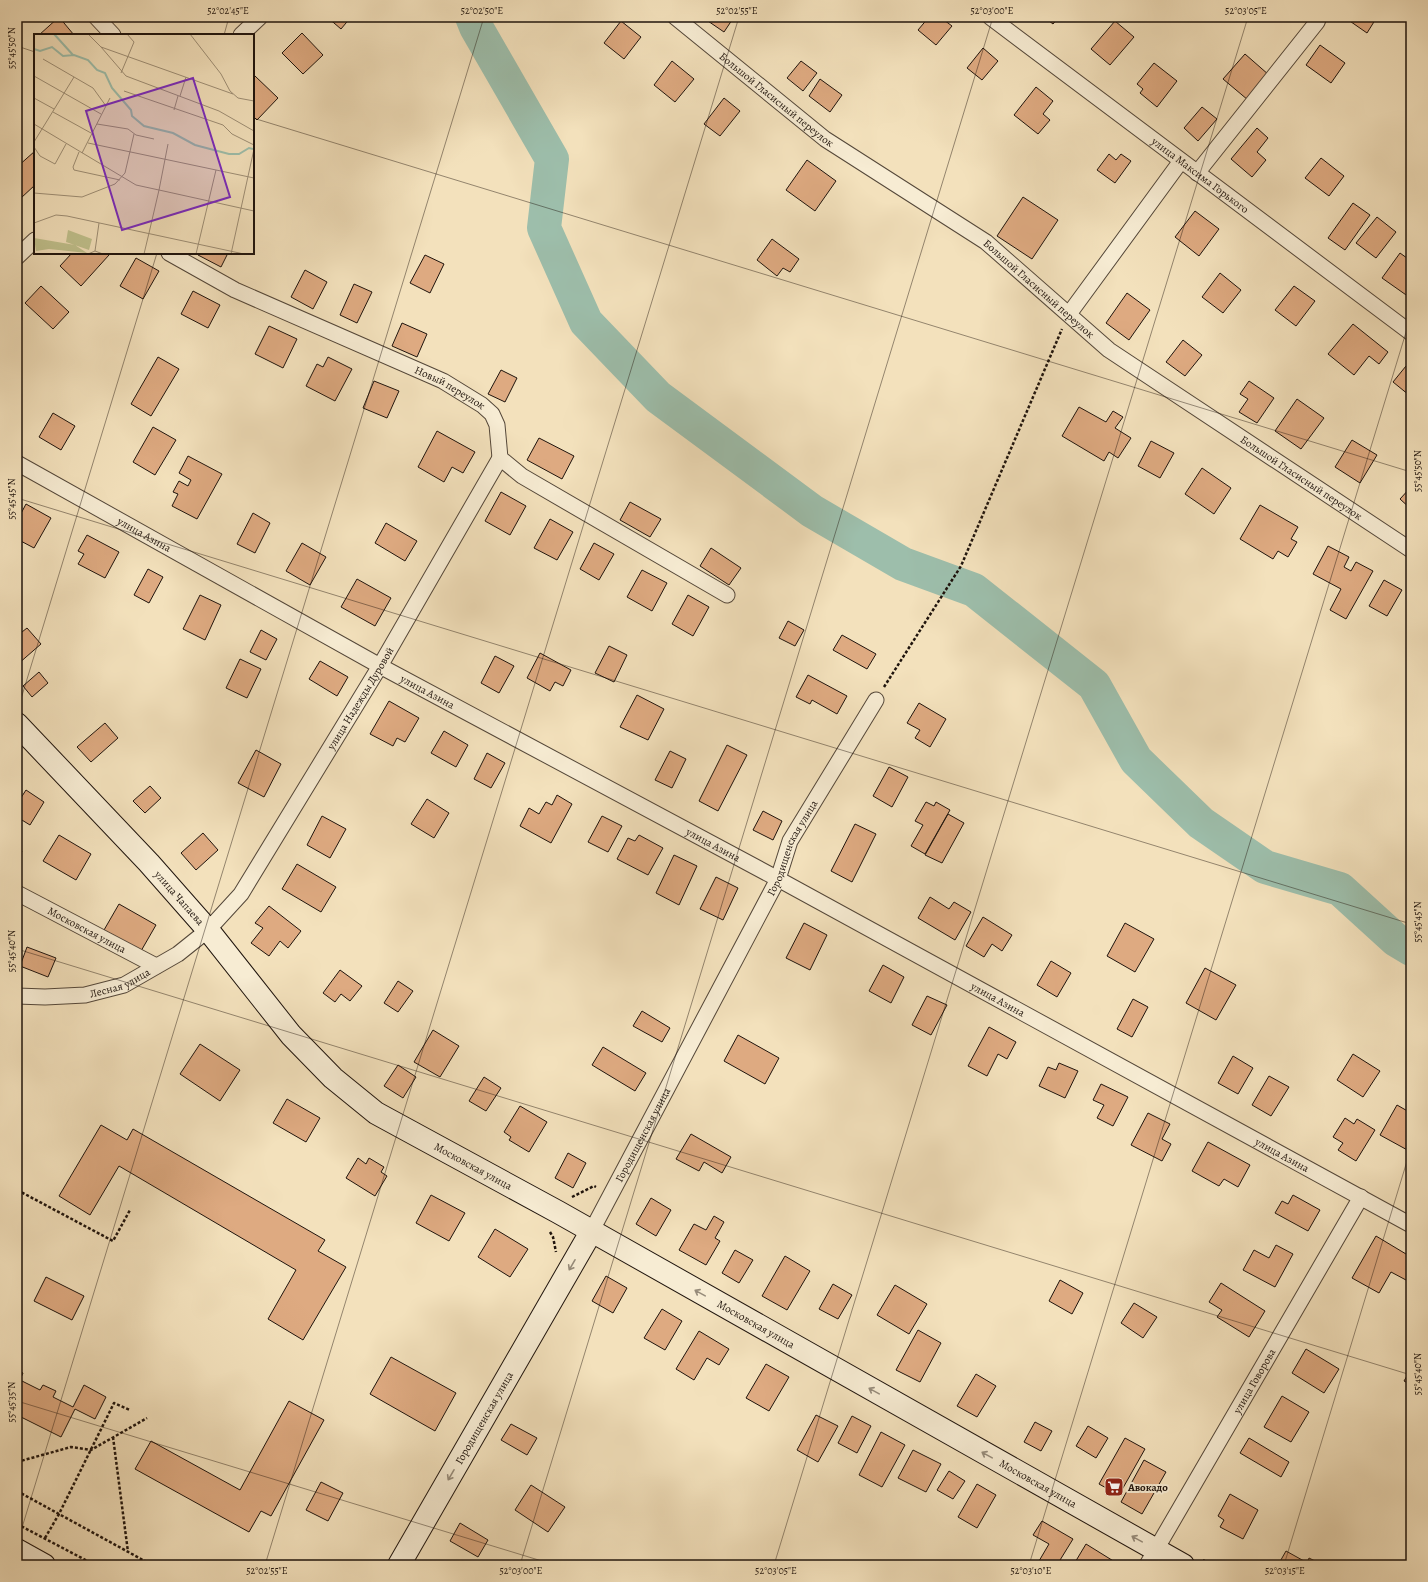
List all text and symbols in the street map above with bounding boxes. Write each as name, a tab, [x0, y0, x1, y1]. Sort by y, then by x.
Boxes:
text: 52°02'45"E	[207, 4, 249, 17]
text: 52°02'50"E	[461, 4, 503, 17]
text: 52°02'55"E	[716, 4, 758, 17]
text: 52°03'00"E	[971, 4, 1014, 17]
text: 52°03'05"E	[1225, 4, 1267, 17]
text: 55°45'50"N	[5, 27, 18, 69]
inset map	[34, 34, 254, 254]
street label: Большой Гласисный переулок	[716, 49, 837, 151]
street label: улица Максима Горького	[1148, 133, 1252, 217]
street label: Большой Гласисный переулок	[980, 236, 1098, 342]
street label: Новый переулок	[412, 363, 489, 413]
street label: Большой Гласисный переулок	[1237, 432, 1365, 524]
text: 55°45'50"N	[1411, 450, 1424, 492]
text: 55°45'45"N	[5, 478, 18, 520]
street label: улица Азина	[114, 513, 175, 556]
street label: улица Надежды Дуровой	[323, 644, 397, 754]
street label: улица Азина	[397, 671, 458, 713]
street label: Городищенская улица	[763, 796, 822, 899]
street label: улица Азина	[683, 824, 744, 866]
street label: улица Чапаева	[150, 867, 208, 929]
text: 55°45'45"N	[1411, 901, 1424, 943]
street label: Московская улица	[45, 903, 129, 957]
text: 55°45'40"N	[5, 930, 18, 972]
street label: Лесная улица	[88, 964, 154, 1002]
street label: улица Азина	[967, 978, 1028, 1021]
street label: Городищенская улица	[612, 1084, 675, 1185]
street label: улица Азина	[1251, 1134, 1312, 1176]
street label: Московская улица	[431, 1139, 515, 1194]
one-way arrow	[567, 1259, 575, 1271]
one-way arrow	[694, 1288, 706, 1296]
street label: Московская улица	[714, 1296, 798, 1353]
street label: улица Говорова	[1229, 1345, 1280, 1417]
text: 55°45'40"N	[1411, 1353, 1424, 1395]
street label: Городищенская улица	[452, 1368, 518, 1467]
text: 55°45'35"N	[5, 1382, 18, 1422]
one-way arrow	[868, 1386, 880, 1394]
one-way arrow	[981, 1450, 993, 1458]
street label: Московская улица	[996, 1456, 1080, 1512]
one-way arrow	[446, 1469, 454, 1481]
supermarket icon: Авокадо	[1103, 1476, 1125, 1498]
place label: Авокадо	[1127, 1480, 1168, 1495]
one-way arrow	[1131, 1534, 1143, 1542]
text: 52°02'55"E	[246, 1564, 288, 1577]
text: 52°03'00"E	[500, 1564, 543, 1577]
text: 52°03'05"E	[755, 1564, 797, 1577]
text: 52°03'10"E	[1011, 1564, 1052, 1577]
text: 52°03'15"E	[1265, 1564, 1305, 1577]

